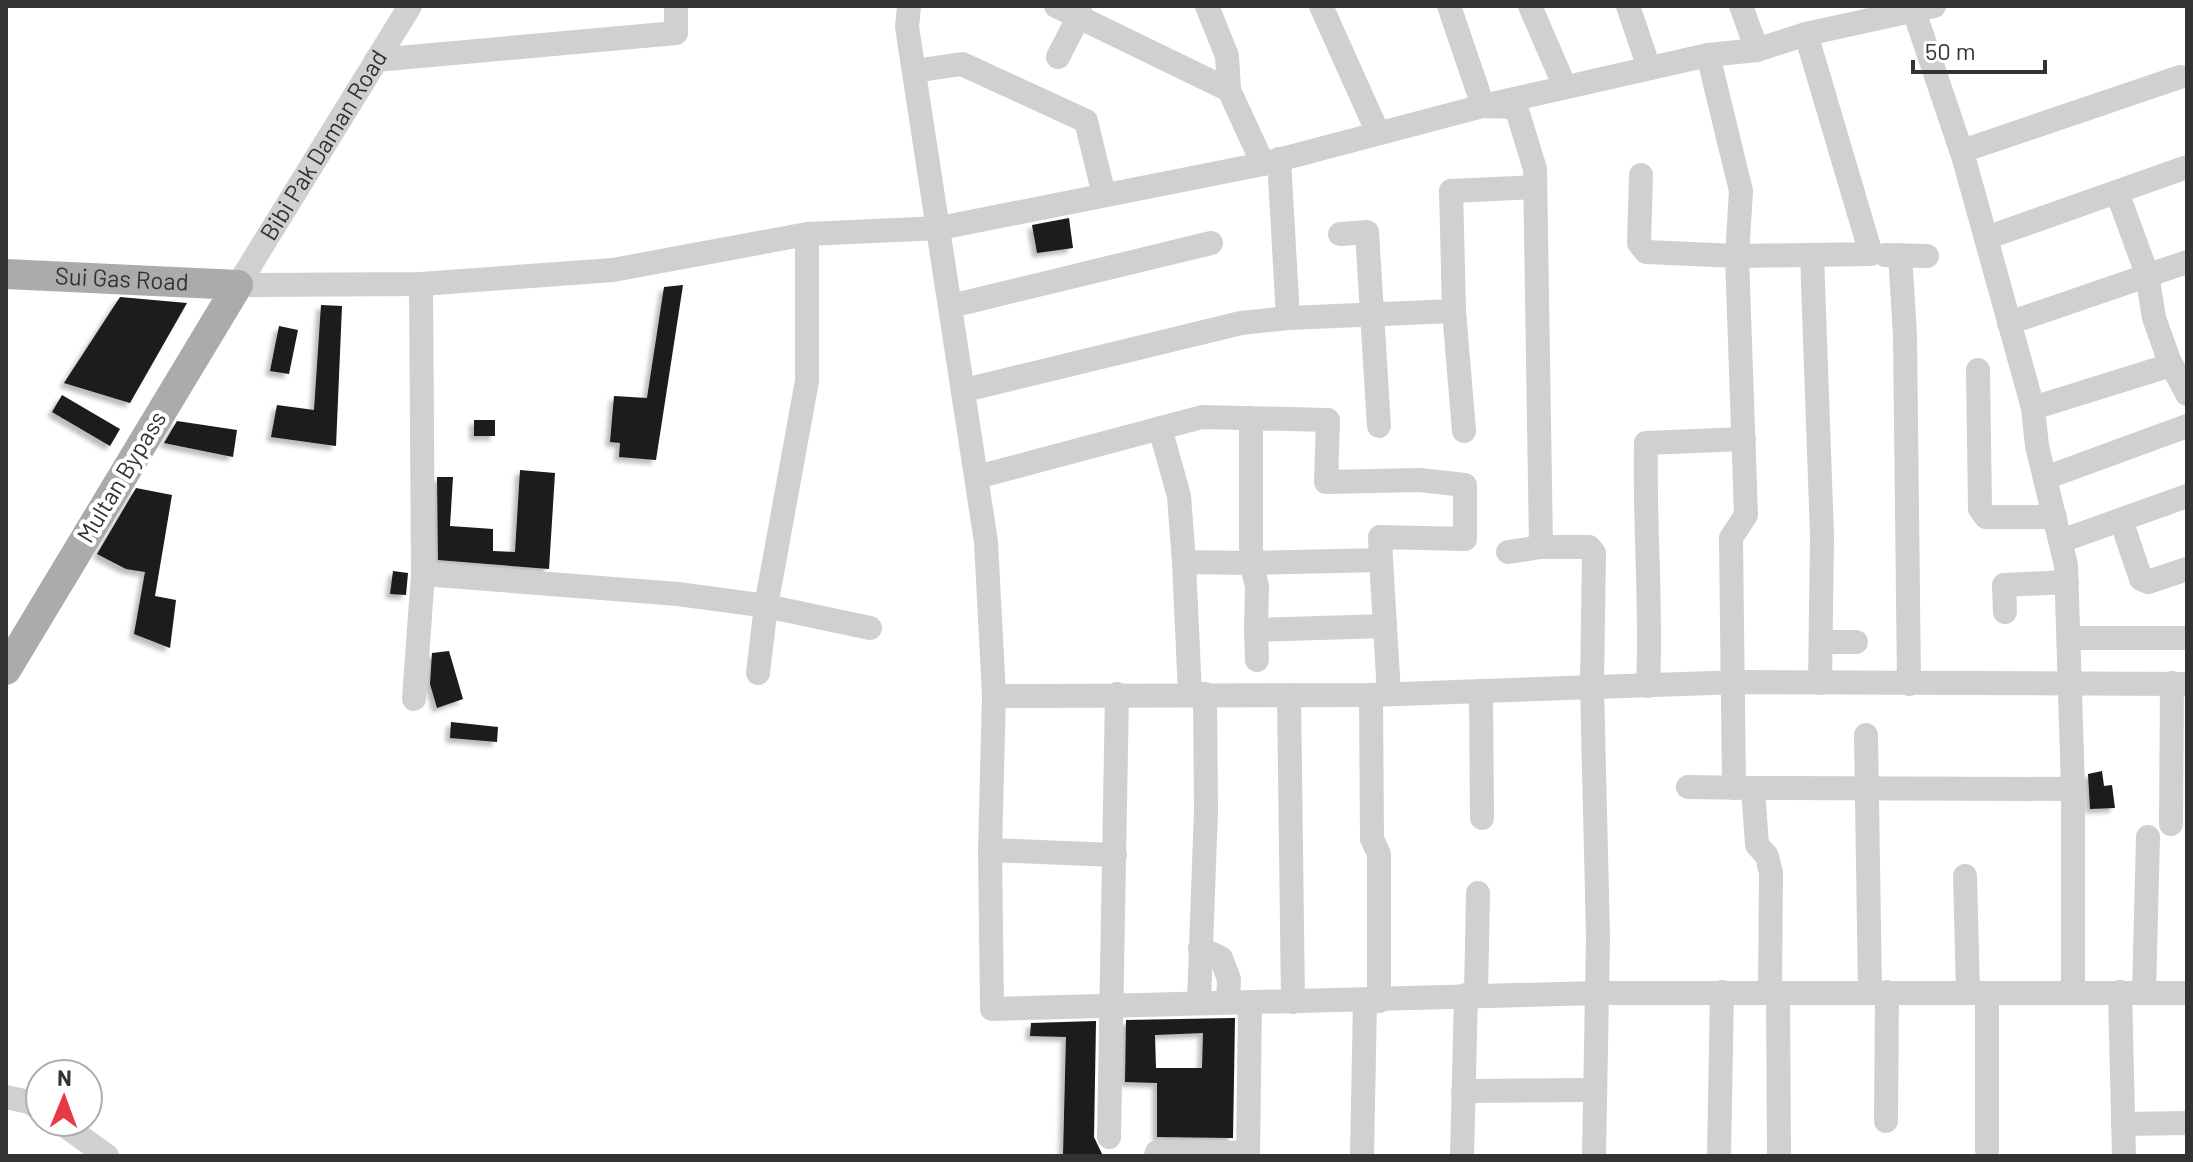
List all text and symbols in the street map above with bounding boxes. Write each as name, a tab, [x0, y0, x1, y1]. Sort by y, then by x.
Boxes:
scale bar	[1913, 24, 2045, 74]
text: 50 m	[1925, 36, 1976, 65]
street label: Bibi Pak Daman Road	[253, 44, 392, 245]
street label: Sui Gas Road	[54, 260, 190, 296]
street label: Multan Bypass	[70, 405, 171, 547]
north arrow	[24, 1058, 104, 1138]
text: N	[57, 1064, 72, 1090]

